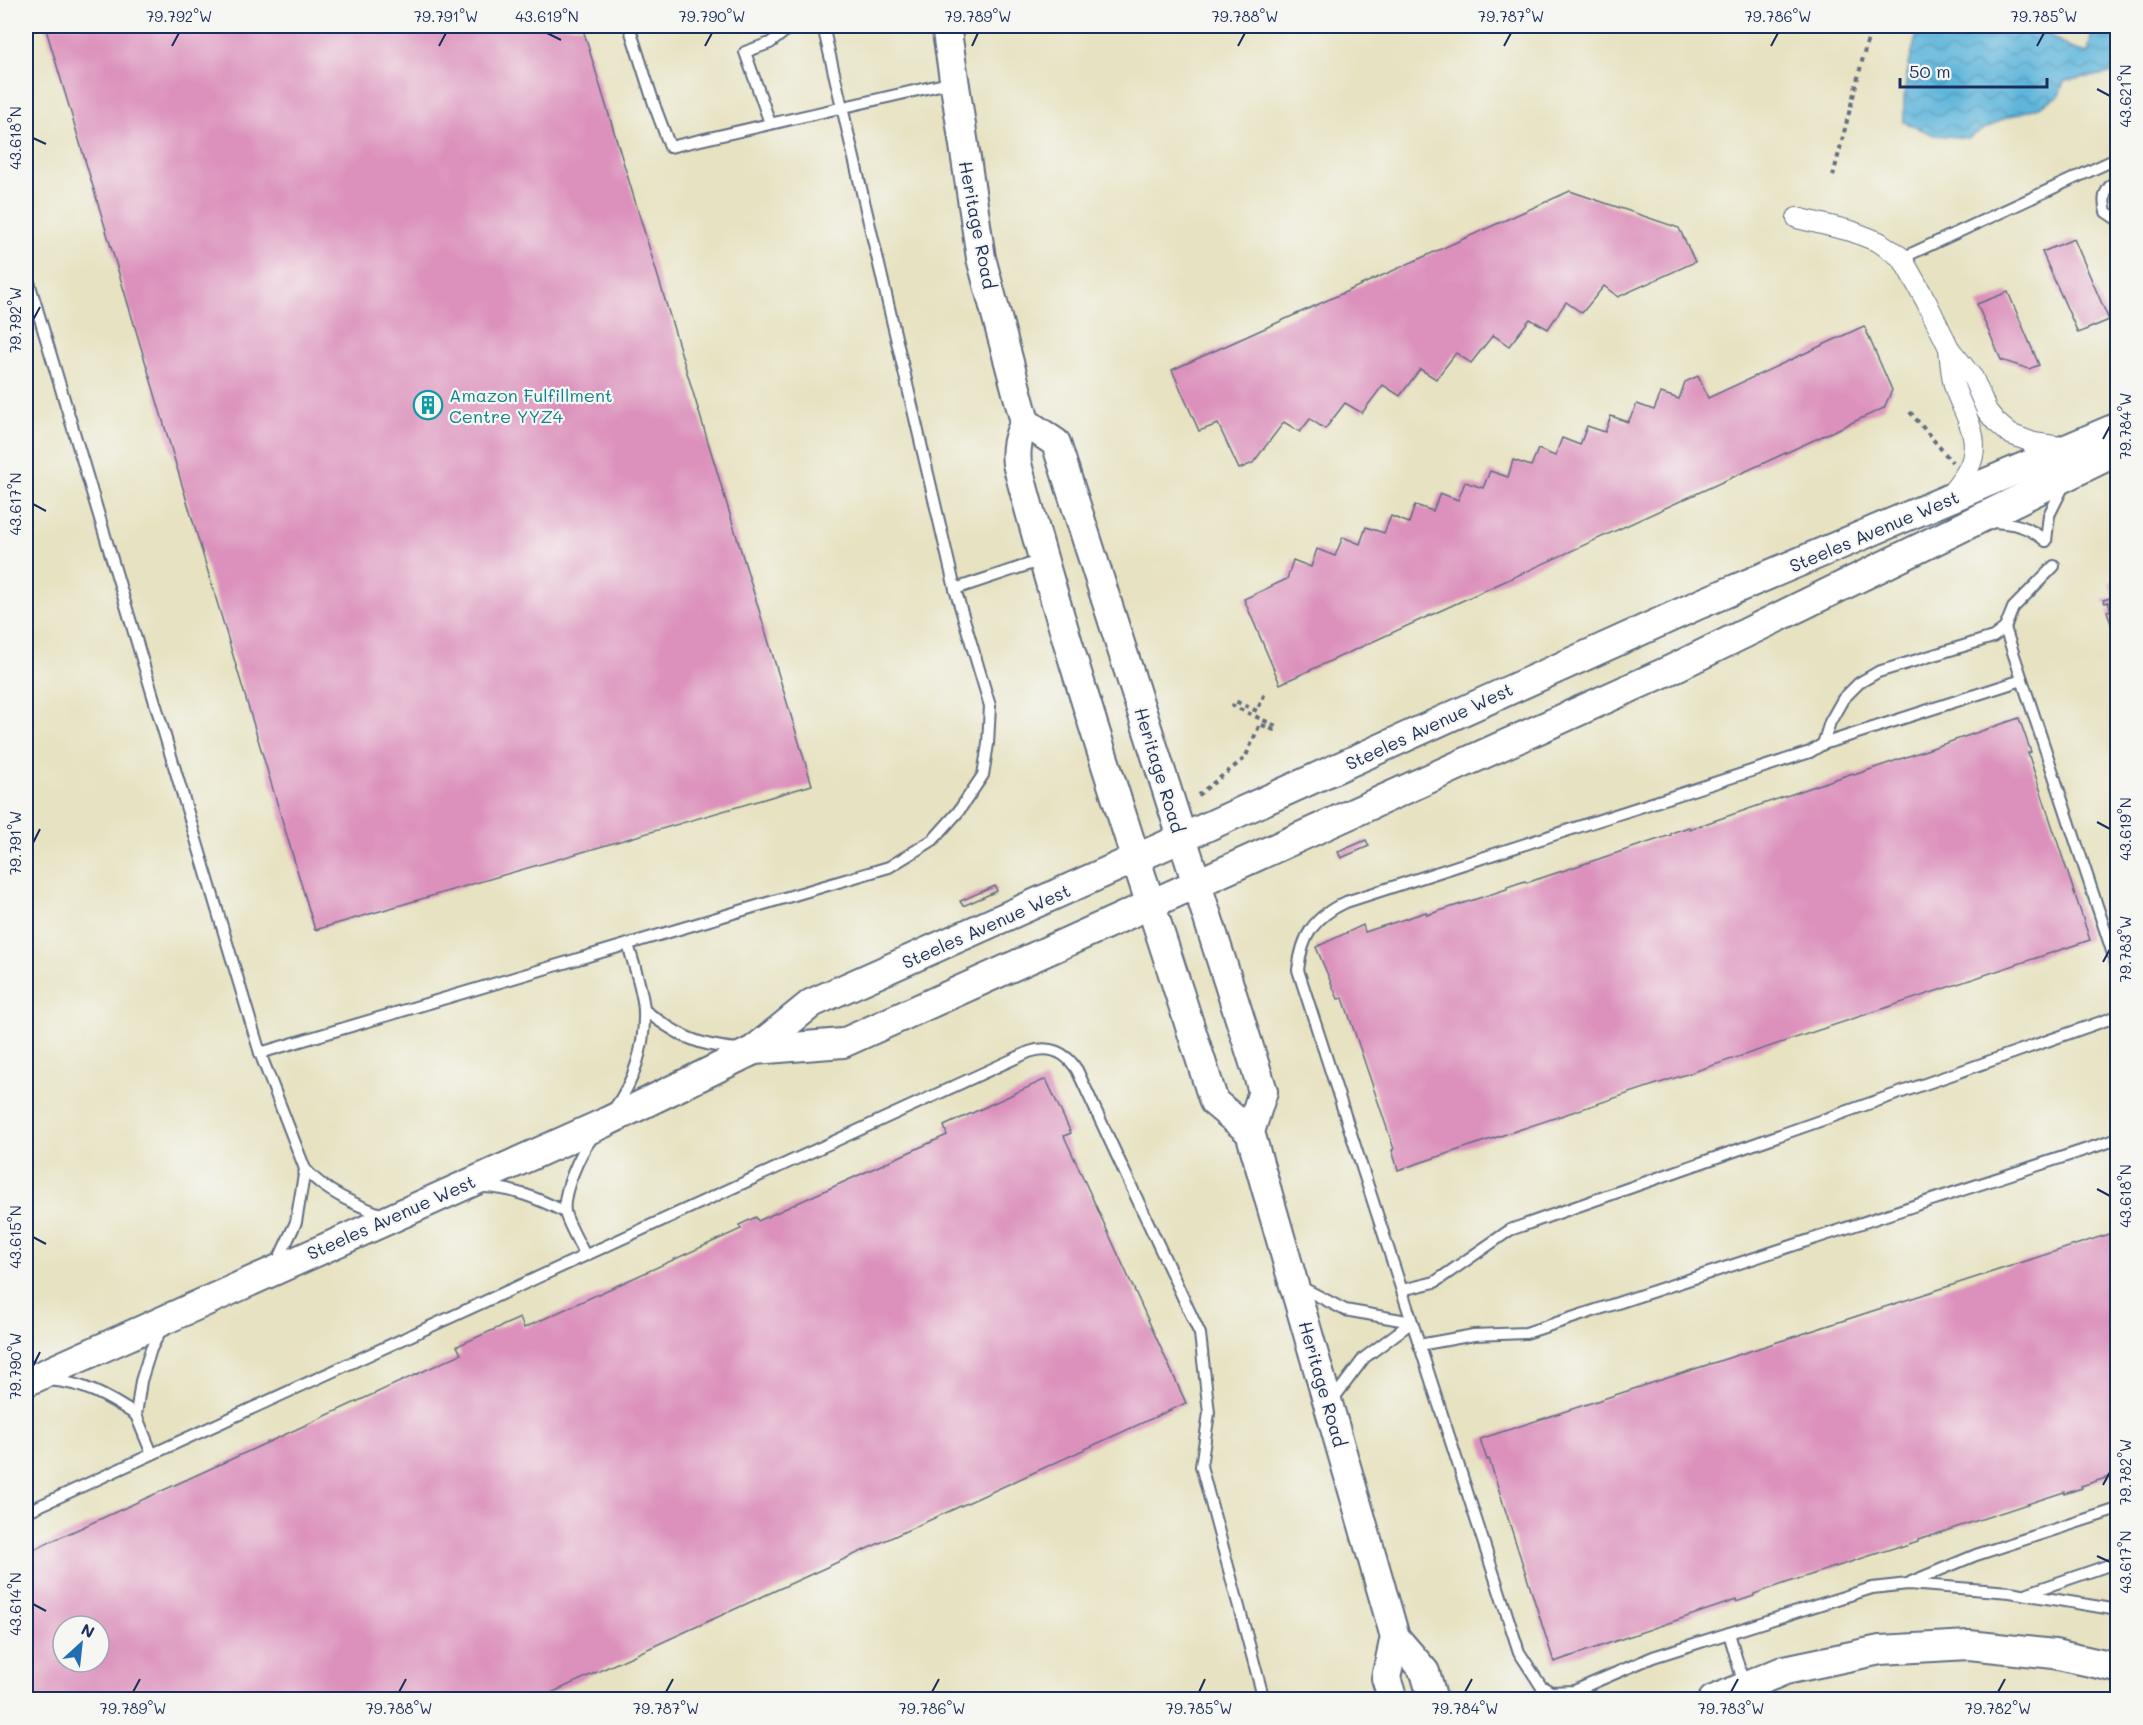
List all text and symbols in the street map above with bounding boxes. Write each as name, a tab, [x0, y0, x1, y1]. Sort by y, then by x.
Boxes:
text: 79.792°W	[146, 6, 212, 26]
text: 79.791°W	[414, 6, 478, 26]
text: 43.619°N	[515, 6, 579, 26]
text: 79.790°W	[678, 6, 746, 26]
text: 79.789°W	[945, 6, 1011, 26]
text: 79.788°W	[1211, 6, 1279, 26]
text: 79.787°W	[1478, 6, 1544, 26]
text: 79.786°W	[1744, 6, 1812, 26]
text: 79.785°W	[2011, 6, 2077, 26]
scale bar	[1900, 51, 2047, 89]
text: 50 m	[1909, 59, 1951, 83]
text: 43.621°N	[2115, 64, 2135, 128]
text: 43.618°N	[5, 106, 25, 170]
street label: Heritage Road	[954, 159, 1002, 291]
text: 79.792°W	[5, 287, 25, 353]
place label: Amazon Fulfillment Centre YYZ4	[449, 383, 613, 428]
building icon: Amazon Fulfillment Centre YYZ4	[412, 389, 444, 421]
text: 79.784°W	[2115, 393, 2135, 459]
text: 43.617°N	[5, 473, 25, 536]
street label: Steeles Avenue West	[1785, 484, 1963, 578]
street label: Steeles Avenue West	[1341, 677, 1517, 775]
street label: Heritage Road	[1130, 704, 1190, 836]
text: 43.619°N	[2115, 797, 2135, 861]
text: 79.791°W	[5, 811, 25, 875]
street label: Steeles Avenue West	[898, 878, 1074, 974]
text: 79.783°W	[2115, 916, 2135, 982]
text: 43.618°N	[2115, 1164, 2135, 1228]
street label: Steeles Avenue West	[303, 1169, 479, 1265]
text: 43.615°N	[5, 1205, 25, 1269]
street label: Heritage Road	[1294, 1318, 1352, 1450]
text: 79.790°W	[5, 1332, 25, 1400]
text: 79.782°W	[2115, 1439, 2135, 1505]
text: 43.617°N	[2115, 1531, 2135, 1594]
text: 43.614°N	[5, 1572, 25, 1636]
north arrow	[51, 1614, 111, 1674]
text: N	[78, 1618, 98, 1642]
text: 79.789°W	[100, 1698, 166, 1718]
text: 79.788°W	[365, 1698, 433, 1718]
text: 79.787°W	[633, 1698, 699, 1718]
text: 79.786°W	[898, 1698, 966, 1718]
text: 79.785°W	[1166, 1698, 1232, 1718]
text: 79.784°W	[1432, 1698, 1498, 1718]
text: 79.783°W	[1698, 1698, 1764, 1718]
text: 79.782°W	[1965, 1698, 2031, 1718]

